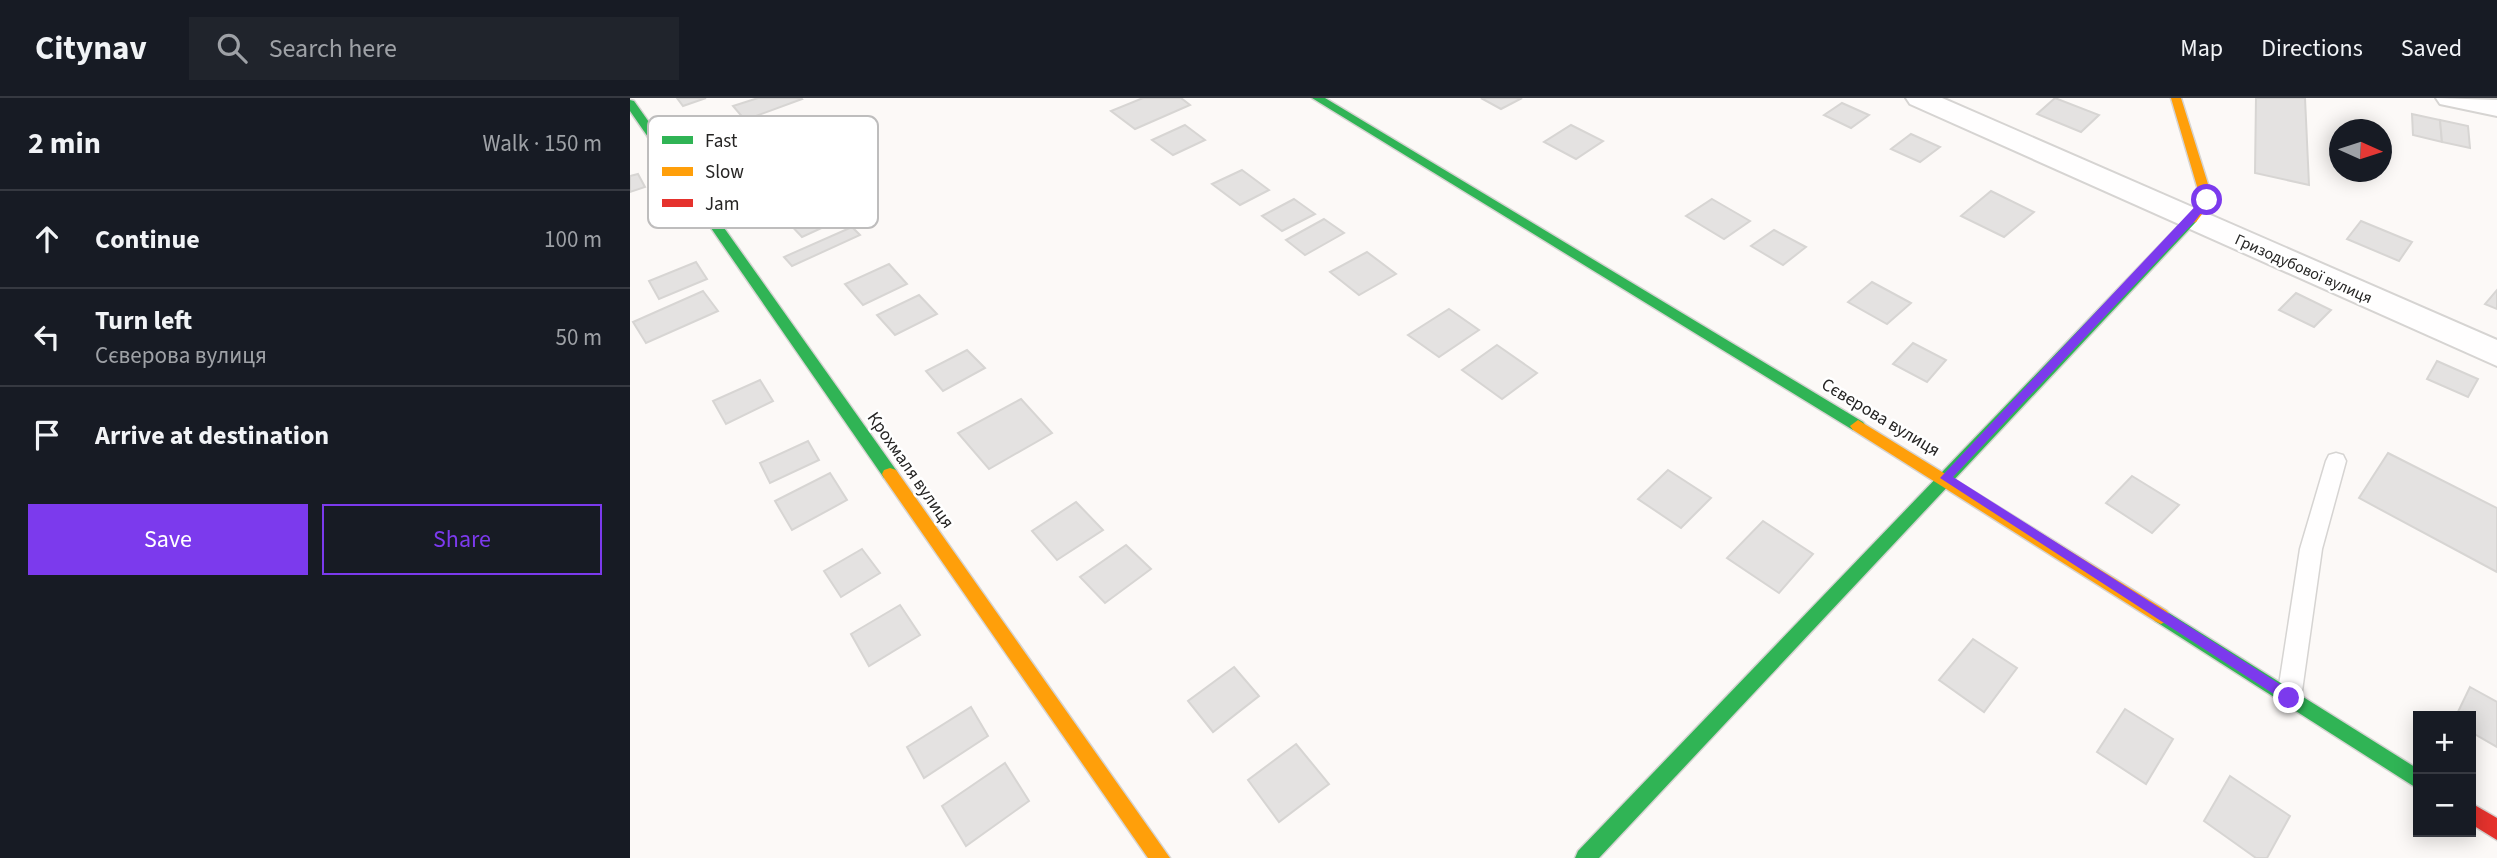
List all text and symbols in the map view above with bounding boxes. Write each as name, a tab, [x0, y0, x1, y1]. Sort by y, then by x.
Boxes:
search box	[189, 17, 679, 80]
text: Citynav	[35, 25, 147, 72]
icon: search	[213, 29, 251, 67]
text: Search here	[269, 30, 397, 67]
text: Map	[2180, 31, 2223, 66]
text: Directions	[2261, 31, 2363, 66]
text: Saved	[2401, 31, 2462, 66]
legend	[648, 116, 878, 228]
north arrow	[2329, 119, 2392, 182]
text: 2 min	[28, 122, 101, 165]
text: Walk · 150 m	[483, 127, 602, 160]
text: Fast	[705, 128, 738, 155]
text: Slow	[705, 159, 744, 186]
route start	[2191, 184, 2222, 215]
text: Jam	[705, 191, 739, 218]
icon: ahead	[28, 220, 66, 258]
text: Continue	[95, 221, 200, 258]
text: 100 m	[544, 223, 602, 256]
street label: Гризодубової вулиця	[2231, 229, 2376, 309]
text: Turn left	[95, 302, 192, 339]
icon: left	[28, 318, 66, 356]
text: 50 m	[555, 321, 602, 354]
text: Сєверова вулиця	[95, 339, 267, 372]
street label: Сєверова вулиця	[1817, 372, 1945, 463]
street label: Крохмаля вулиця	[861, 407, 960, 534]
icon: arrive	[28, 416, 66, 454]
text: Arrive at destination	[95, 417, 329, 454]
button: Save	[28, 504, 308, 575]
button: Share	[322, 504, 602, 575]
route end	[2273, 682, 2304, 713]
map controls	[2413, 711, 2476, 837]
button: +	[2413, 711, 2476, 774]
button: −	[2413, 774, 2476, 837]

